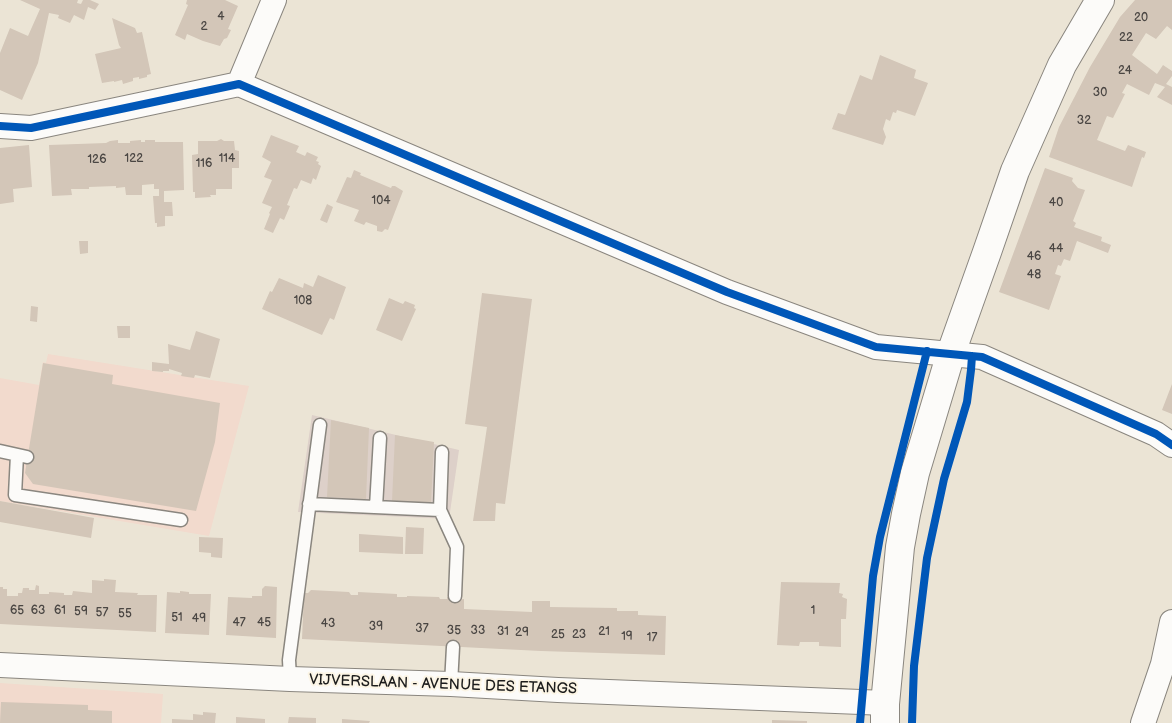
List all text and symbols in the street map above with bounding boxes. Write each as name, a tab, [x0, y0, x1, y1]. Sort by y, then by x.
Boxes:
house number: 4	[217, 10, 225, 24]
house number: 20	[1134, 11, 1148, 25]
house number: 2	[200, 20, 208, 34]
house number: 22	[1119, 31, 1133, 45]
house number: 24	[1118, 64, 1132, 78]
house number: 30	[1093, 86, 1107, 100]
house number: 32	[1077, 114, 1091, 128]
house number: 122	[125, 152, 143, 166]
house number: 114	[219, 152, 235, 166]
house number: 126	[87, 153, 107, 167]
house number: 116	[196, 157, 212, 171]
house number: 104	[371, 194, 391, 208]
house number: 40	[1049, 196, 1063, 210]
house number: 44	[1049, 242, 1063, 256]
house number: 46	[1027, 250, 1041, 264]
house number: 48	[1027, 268, 1041, 282]
house number: 108	[294, 294, 312, 308]
house number: 65	[10, 604, 24, 618]
house number: 63	[31, 604, 45, 618]
house number: 61	[54, 604, 66, 618]
house number: 1	[811, 604, 815, 618]
house number: 59	[74, 605, 88, 619]
house number: 57	[96, 606, 108, 620]
house number: 55	[118, 607, 132, 621]
house number: 51	[171, 611, 183, 625]
house number: 49	[192, 612, 206, 626]
house number: 47	[232, 616, 246, 630]
house number: 45	[257, 616, 271, 630]
house number: 43	[321, 617, 335, 631]
house number: 39	[369, 620, 383, 634]
house number: 37	[415, 622, 429, 636]
house number: 35	[447, 624, 461, 638]
house number: 33	[471, 624, 485, 638]
house number: 31	[497, 625, 509, 639]
house number: 21	[598, 625, 610, 639]
house number: 29	[515, 626, 529, 640]
house number: 25	[551, 628, 565, 642]
house number: 23	[572, 628, 586, 642]
house number: 19	[621, 630, 633, 644]
house number: 17	[647, 631, 657, 645]
street label: VIJVERSLAAN - AVENUE DES ETANGS	[309, 671, 577, 699]

